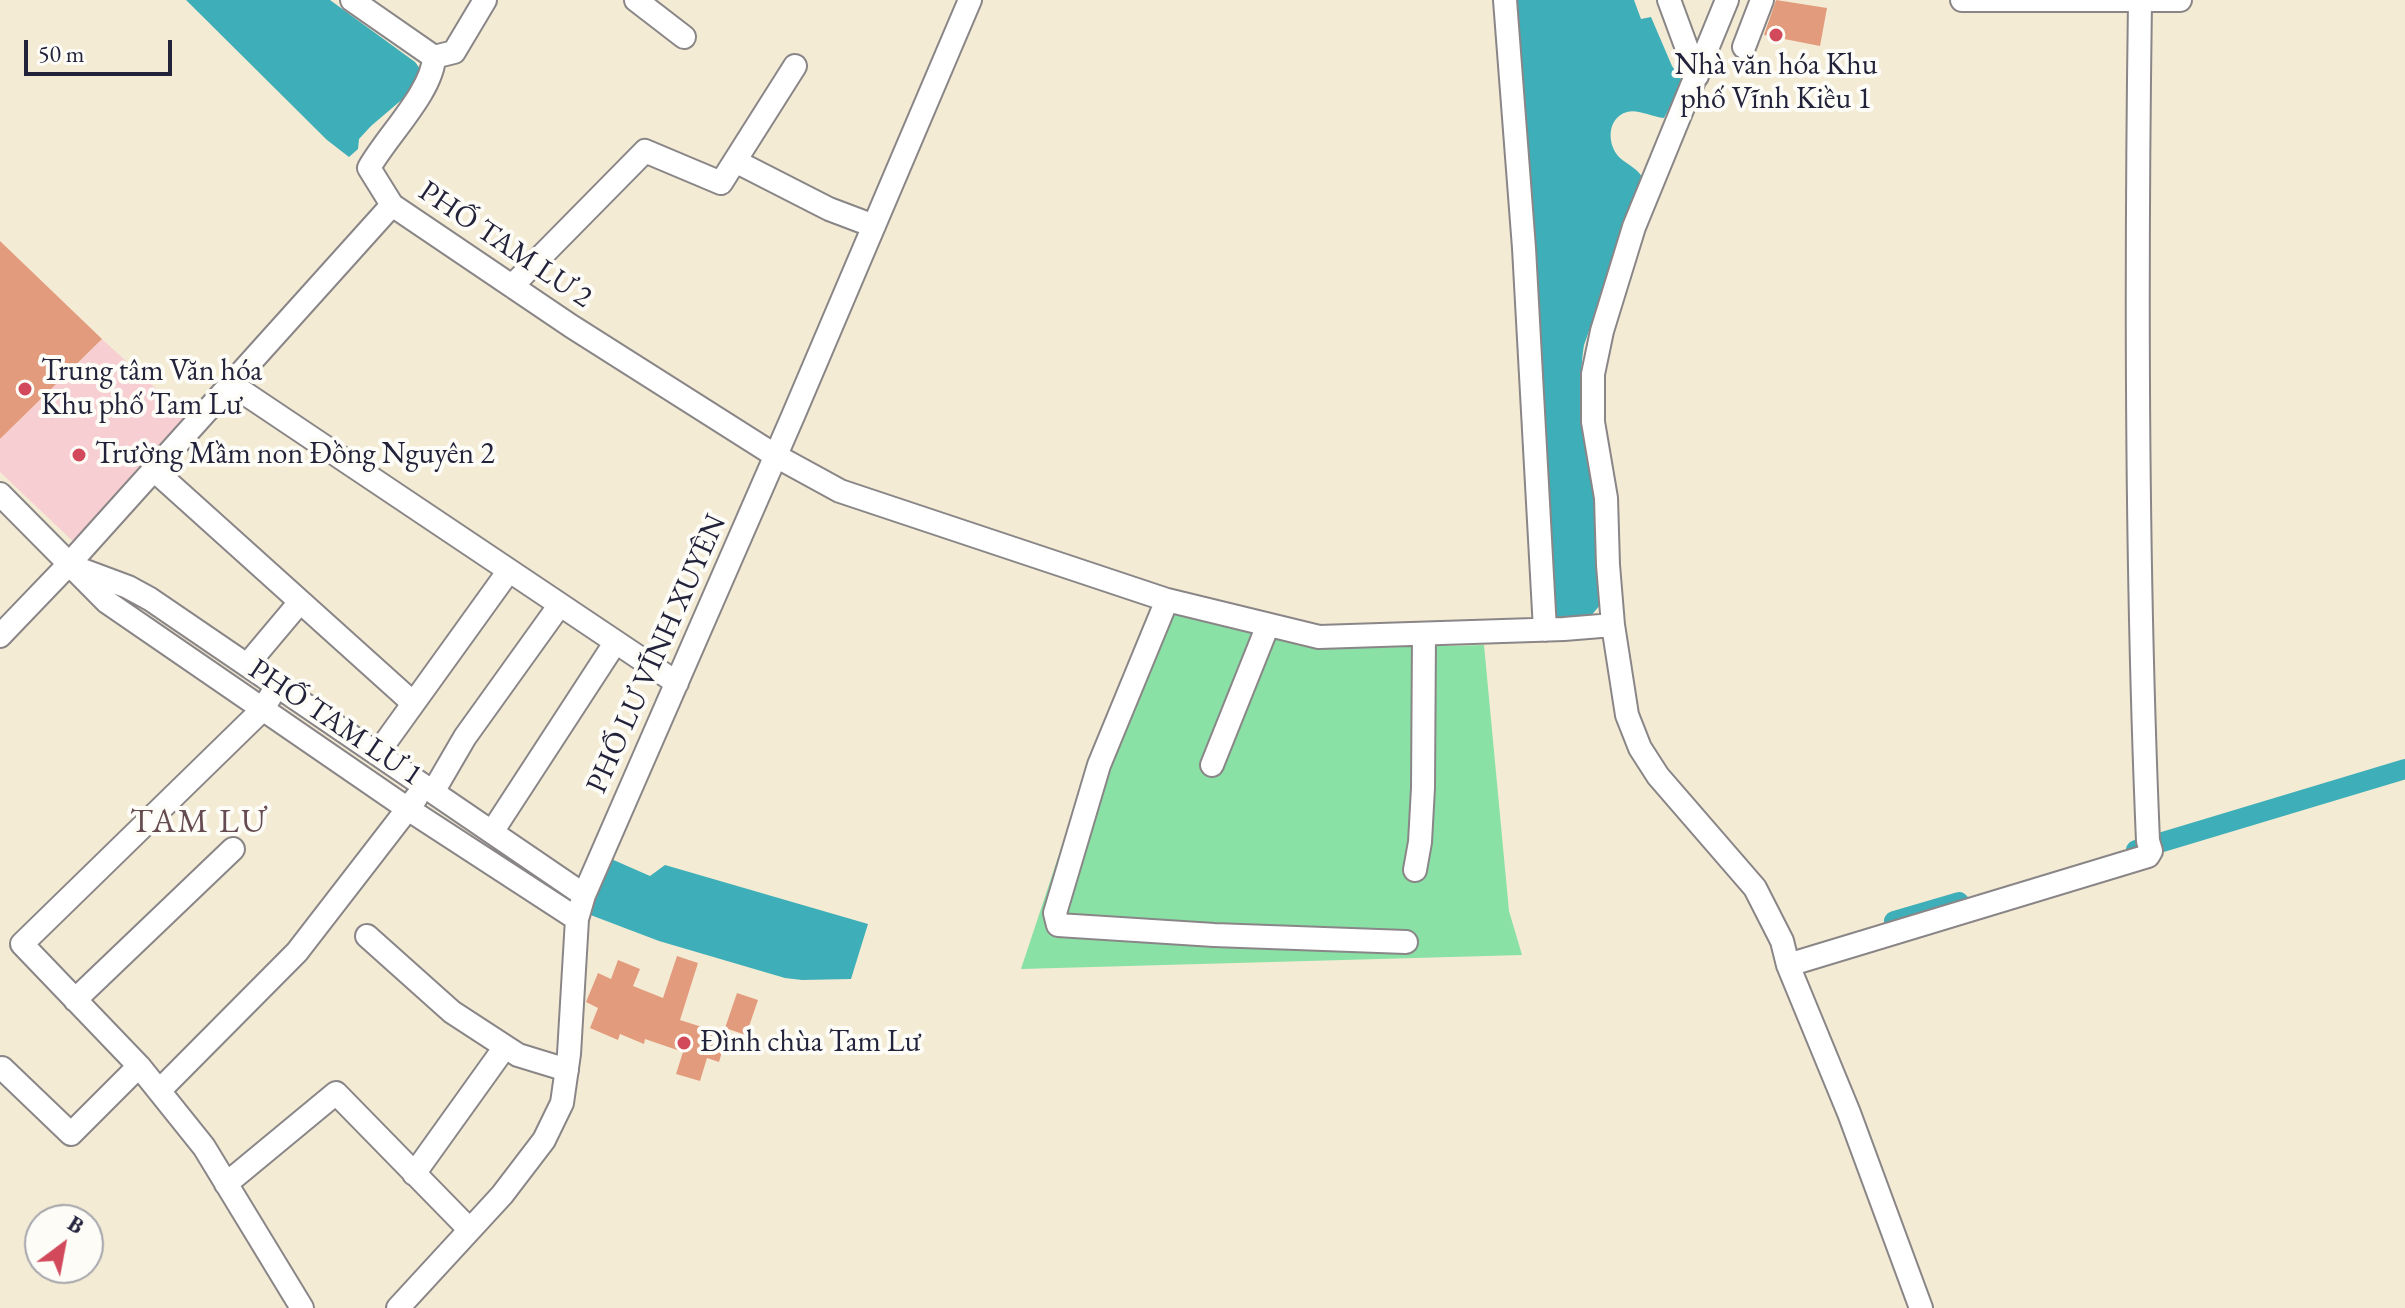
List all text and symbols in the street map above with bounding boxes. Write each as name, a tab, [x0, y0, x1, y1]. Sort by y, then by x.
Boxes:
scale bar	[28, 24, 176, 74]
marker: Nhà văn hóa Khu phố Vĩnh Kiều 1	[1767, 26, 1785, 44]
text: 50 m	[38, 38, 85, 69]
place label: Nhà văn hóa Khu phố Vĩnh Kiều 1	[1674, 48, 1878, 118]
street label: PHỐ TAM LƯ 2	[412, 174, 598, 316]
place label: Trung tâm Văn hóa Khu phố Tam Lư	[41, 354, 262, 424]
marker: Trung tâm Văn hóa Khu phố Tam Lư	[16, 380, 34, 398]
place label: Trường Mầm non Đồng Nguyên 2	[95, 437, 495, 473]
marker: Trường Mầm non Đồng Nguyên 2	[70, 446, 88, 464]
street label: PHỐ LƯ VĨNH XUYÊN	[579, 509, 735, 799]
street label: PHỐ TAM LƯ 1	[242, 652, 428, 794]
district label: TAM LƯ	[130, 803, 268, 843]
place label: Đình chùa Tam Lư	[700, 1025, 921, 1061]
marker: Đình chùa Tam Lư	[675, 1034, 693, 1052]
north arrow	[24, 1204, 104, 1284]
text: B	[62, 1209, 89, 1241]

